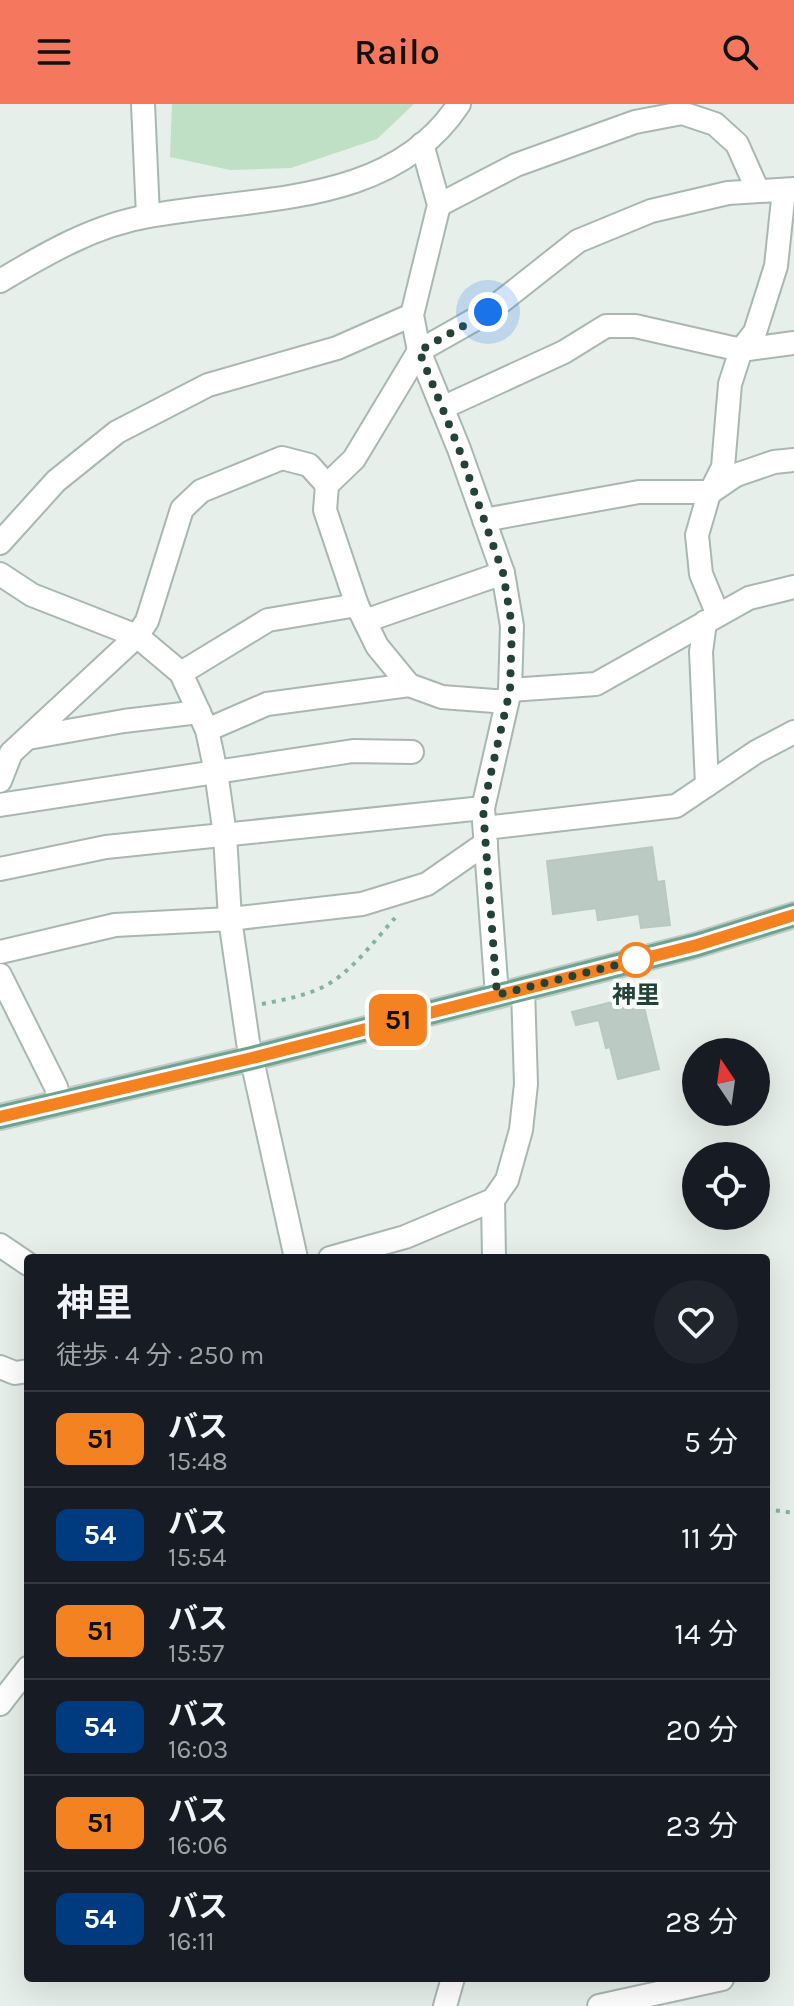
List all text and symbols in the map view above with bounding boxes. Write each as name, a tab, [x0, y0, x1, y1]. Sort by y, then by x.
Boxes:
icon: menu	[32, 30, 76, 74]
icon: search	[718, 30, 762, 74]
text: Railo	[354, 31, 440, 73]
your location	[468, 292, 508, 332]
marker: 神里	[619, 943, 653, 977]
place label: 神里	[612, 981, 660, 1009]
line badge: 51	[362, 994, 434, 1046]
text: 51	[385, 1003, 411, 1036]
north arrow	[682, 1038, 770, 1126]
map controls	[682, 1038, 770, 1230]
button: locate	[682, 1142, 770, 1230]
button: heart	[654, 1280, 738, 1364]
text: 神里	[56, 1281, 132, 1326]
text: 徒歩 · 4 分 · 250 m	[56, 1340, 264, 1371]
text: バス	[168, 1409, 228, 1445]
text: 51	[87, 1422, 113, 1455]
text: 5 分	[684, 1424, 738, 1460]
text: 15:48	[168, 1446, 228, 1477]
text: バス	[168, 1505, 228, 1541]
text: 54	[84, 1518, 116, 1551]
text: 11 分	[681, 1520, 738, 1556]
text: 15:54	[168, 1542, 226, 1573]
text: バス	[168, 1601, 228, 1637]
text: 51	[87, 1614, 113, 1647]
text: 14 分	[674, 1616, 738, 1652]
text: 15:57	[168, 1638, 224, 1669]
text: バス	[168, 1697, 228, 1733]
text: 54	[84, 1710, 116, 1743]
text: 20 分	[666, 1712, 738, 1748]
text: 16:03	[168, 1734, 228, 1765]
text: バス	[168, 1793, 228, 1829]
text: 51	[87, 1806, 113, 1839]
text: 23 分	[666, 1808, 738, 1844]
text: 16:06	[168, 1830, 228, 1861]
text: バス	[168, 1889, 228, 1925]
text: 54	[84, 1902, 116, 1935]
text: 28 分	[665, 1904, 738, 1940]
text: 16:11	[168, 1926, 215, 1957]

